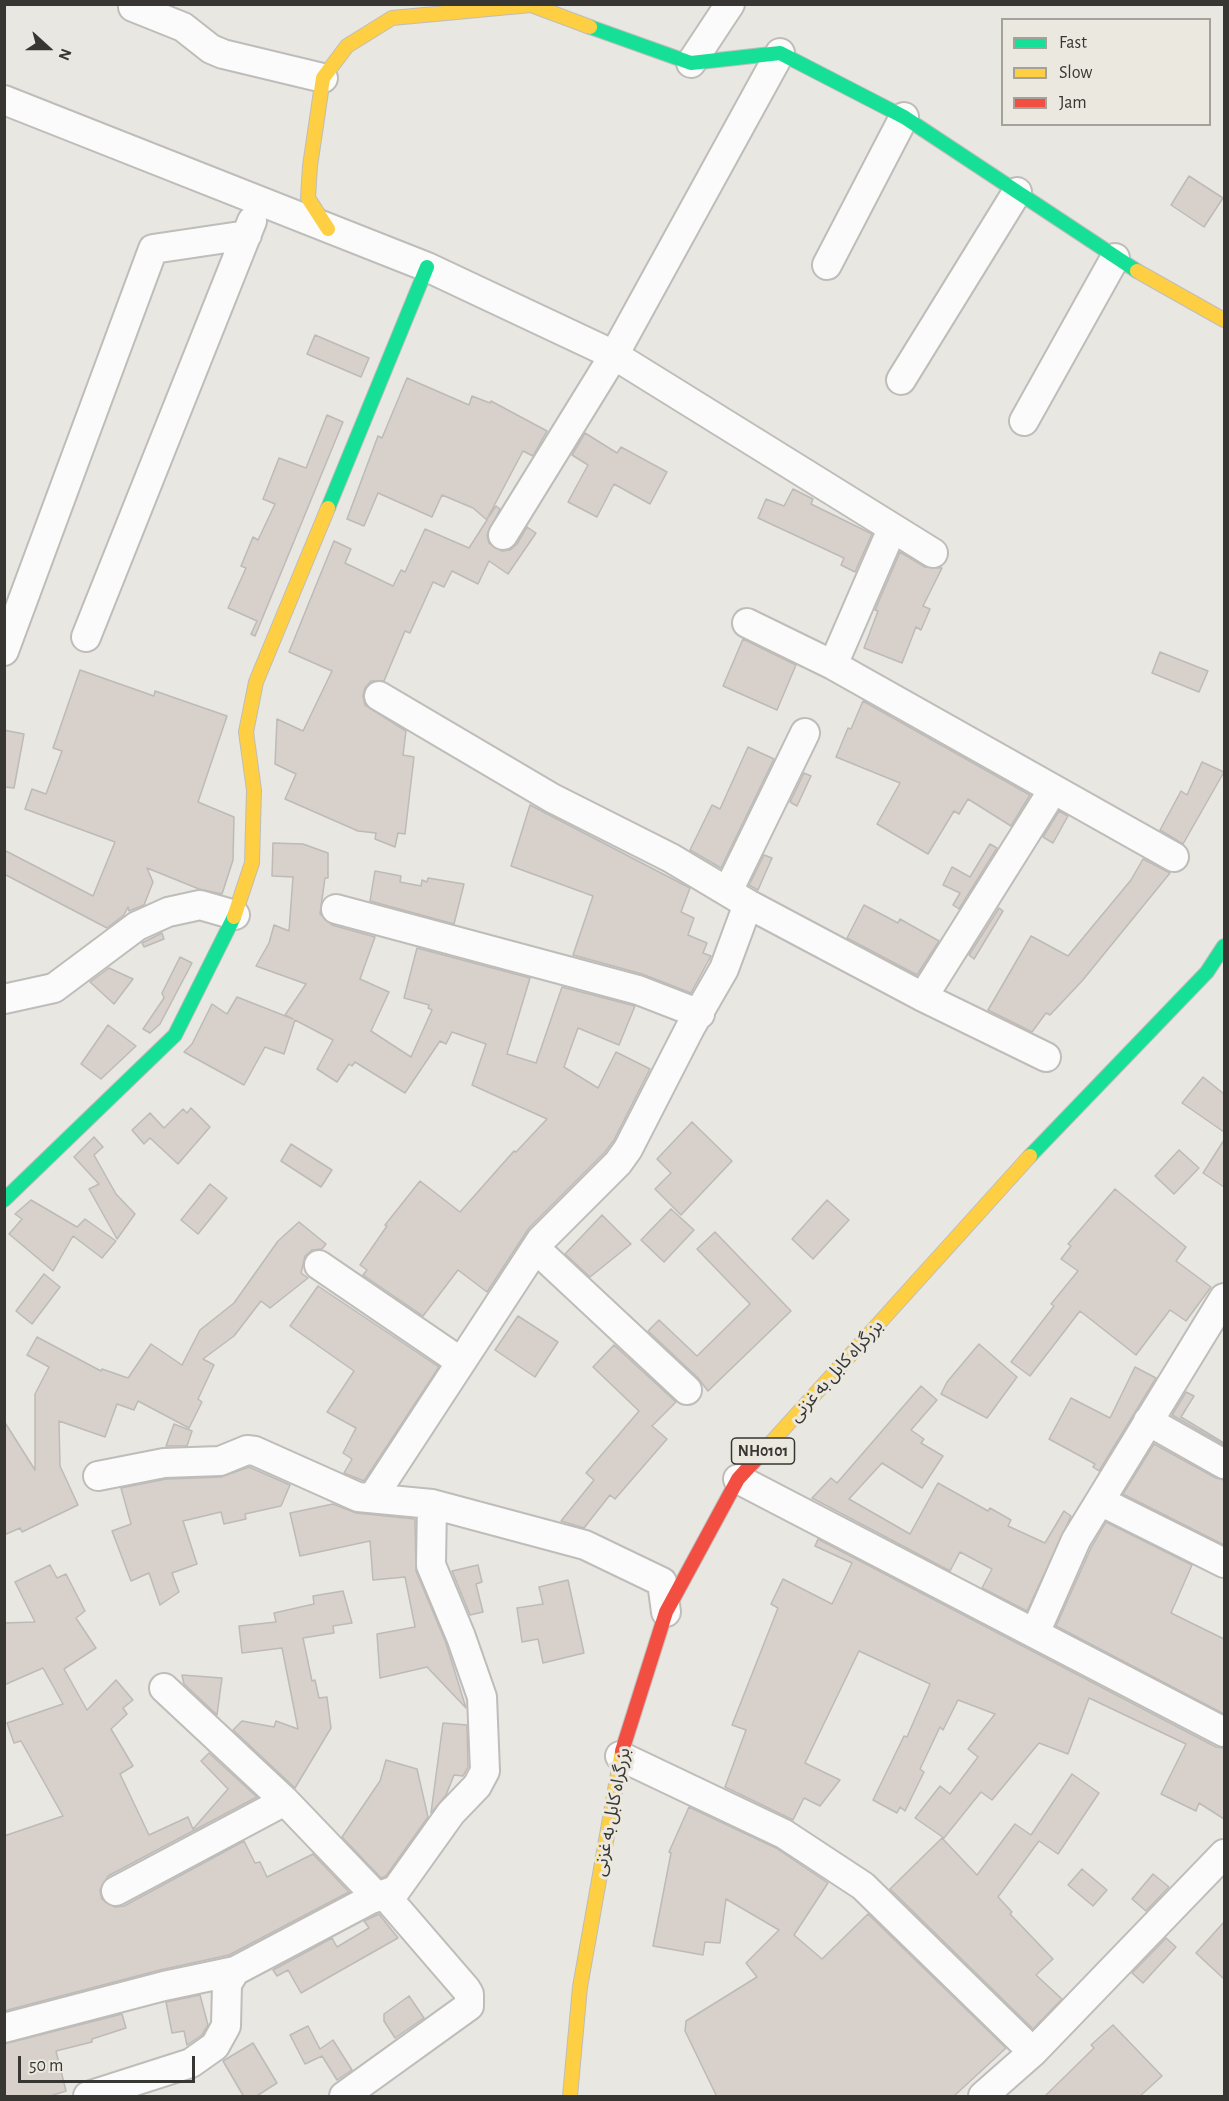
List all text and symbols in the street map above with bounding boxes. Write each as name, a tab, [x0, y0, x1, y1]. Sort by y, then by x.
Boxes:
north arrow	[18, 18, 78, 78]
legend	[1001, 18, 1211, 126]
text: Fast	[1059, 34, 1087, 52]
text: N	[55, 46, 74, 63]
text: Slow	[1059, 64, 1092, 82]
text: Jam	[1059, 94, 1087, 112]
street label: بزرگراه کابل به غزنی	[784, 1315, 888, 1427]
road number: NH0101	[732, 1438, 795, 1464]
street label: بزرگراه کابل به غزنی	[589, 1746, 635, 1878]
scale bar	[21, 2044, 198, 2082]
text: 50 m	[29, 2057, 63, 2075]

